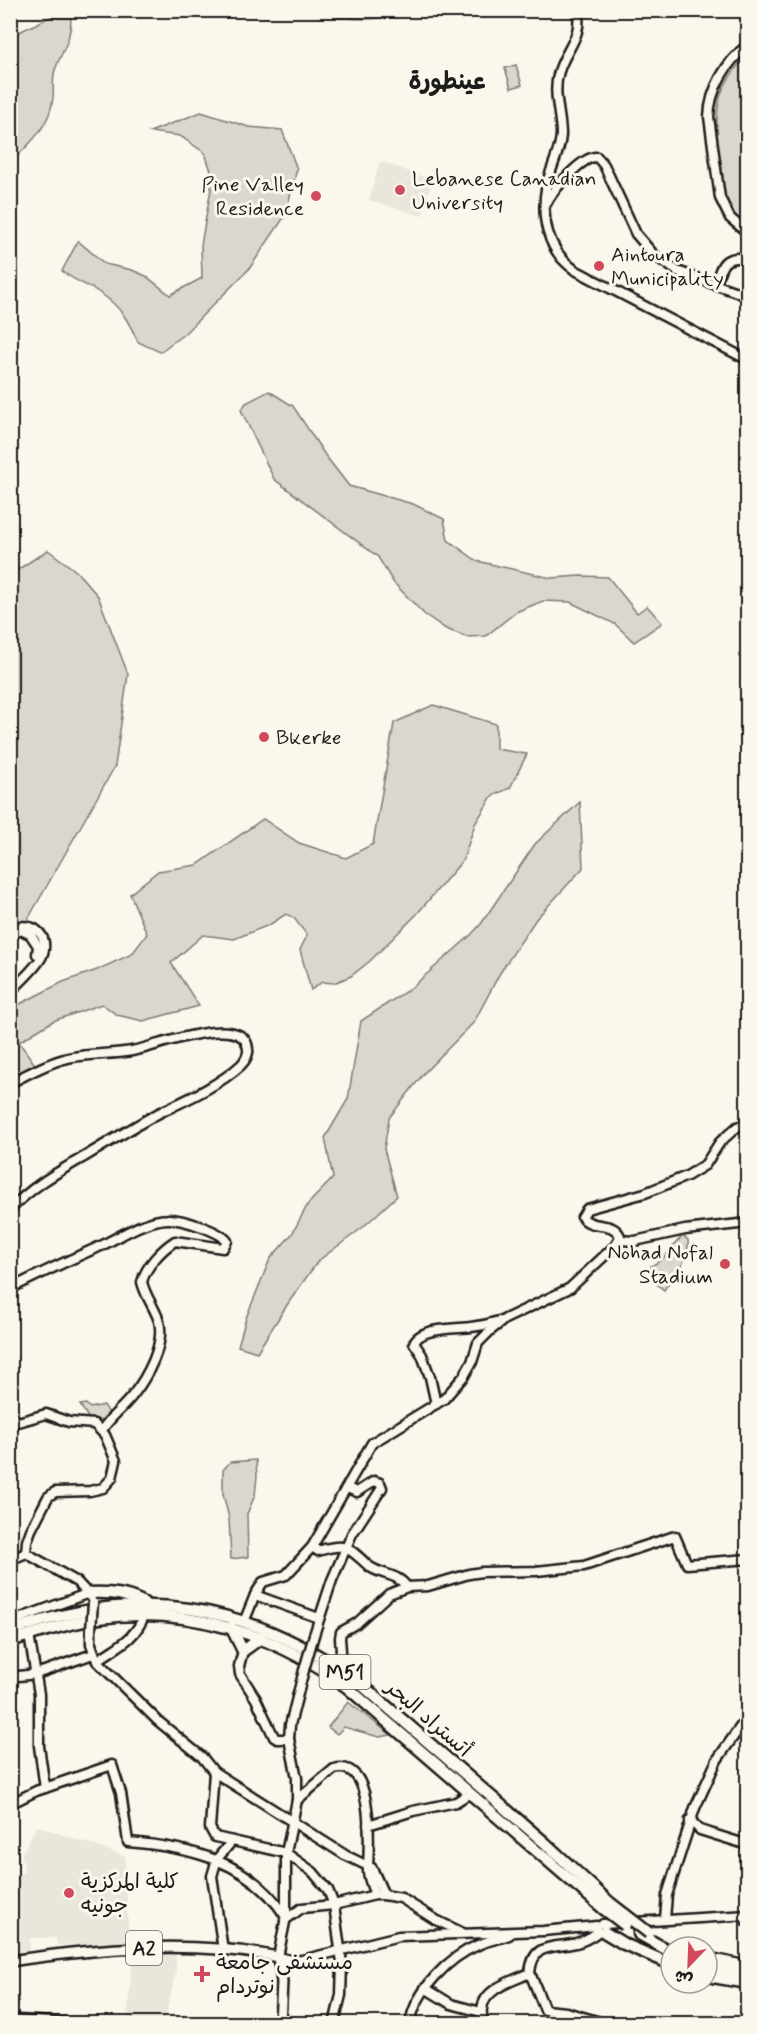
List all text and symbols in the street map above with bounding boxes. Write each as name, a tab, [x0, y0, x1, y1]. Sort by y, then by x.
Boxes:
district label: عينطورة	[409, 67, 486, 98]
place label: Lebanese Canadian University	[412, 165, 597, 217]
place label: Pine Valley Residence	[202, 171, 304, 223]
marker: Lebanese Canadian University	[393, 183, 407, 197]
marker: Pine Valley Residence	[309, 189, 323, 203]
place label: Aintoura Municipality	[611, 241, 724, 293]
marker: Aintoura Municipality	[592, 259, 606, 273]
place label: Bkerke	[276, 724, 341, 752]
marker: Bkerke	[257, 730, 271, 744]
place label: Nohad Nofal Stadium	[608, 1239, 713, 1291]
marker: Nohad Nofal Stadium	[718, 1257, 732, 1271]
road number: M51	[320, 1655, 370, 1689]
street label: أتستراد البحر	[378, 1672, 477, 1764]
place label: كلية المركزية جونيه	[81, 1868, 179, 1920]
marker: كلية المركزية جونيه	[62, 1886, 76, 1900]
road number: A2	[126, 1931, 162, 1965]
north arrow	[659, 1935, 719, 1995]
place label: مستشفى جامعة نوتردام	[216, 1949, 353, 2002]
text: ش	[672, 1964, 696, 1991]
marker: مستشفى جامعة نوتردام	[193, 1965, 211, 1983]

